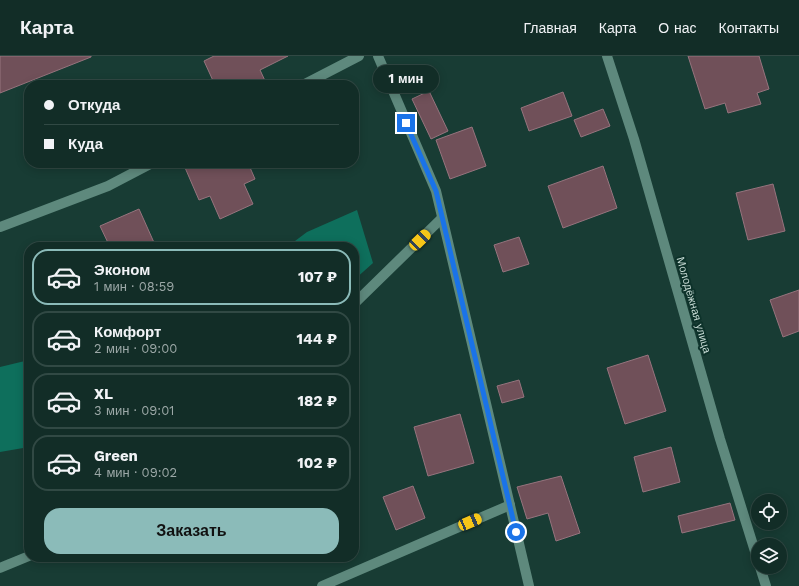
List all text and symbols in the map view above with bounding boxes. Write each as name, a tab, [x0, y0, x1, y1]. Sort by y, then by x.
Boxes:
text: Карта	[20, 16, 74, 39]
text: Главная	[524, 20, 577, 36]
text: Карта	[599, 20, 636, 36]
text: О нас	[658, 20, 697, 36]
text: Контакты	[719, 20, 779, 36]
callout: 1 мин	[373, 65, 439, 93]
text: 1 мин	[389, 71, 423, 86]
text: Откуда	[68, 96, 120, 114]
route end	[397, 114, 415, 132]
text: Куда	[68, 135, 103, 153]
car	[407, 227, 433, 253]
street label: Молодёжная улица	[674, 255, 714, 356]
icon: car	[46, 259, 82, 295]
text: Эконом	[94, 261, 150, 279]
text: 107 ₽	[298, 268, 337, 286]
text: 1 мин · 08:59	[94, 279, 174, 294]
icon: car	[46, 321, 82, 357]
text: Комфорт	[94, 323, 161, 341]
text: 144 ₽	[297, 330, 337, 348]
text: 2 мин · 09:00	[94, 341, 177, 356]
icon: car	[46, 383, 82, 419]
text: XL	[94, 385, 113, 403]
text: 182 ₽	[298, 392, 337, 410]
text: 3 мин · 09:01	[94, 403, 174, 418]
icon: car	[46, 445, 82, 481]
text: Green	[94, 447, 138, 465]
text: 102 ₽	[297, 454, 337, 472]
text: 4 мин · 09:02	[94, 465, 177, 480]
map controls	[751, 494, 787, 574]
button: locate	[751, 494, 787, 530]
button: Заказать	[44, 508, 339, 554]
car	[457, 512, 483, 532]
route start	[507, 523, 525, 541]
button: layers	[751, 538, 787, 574]

